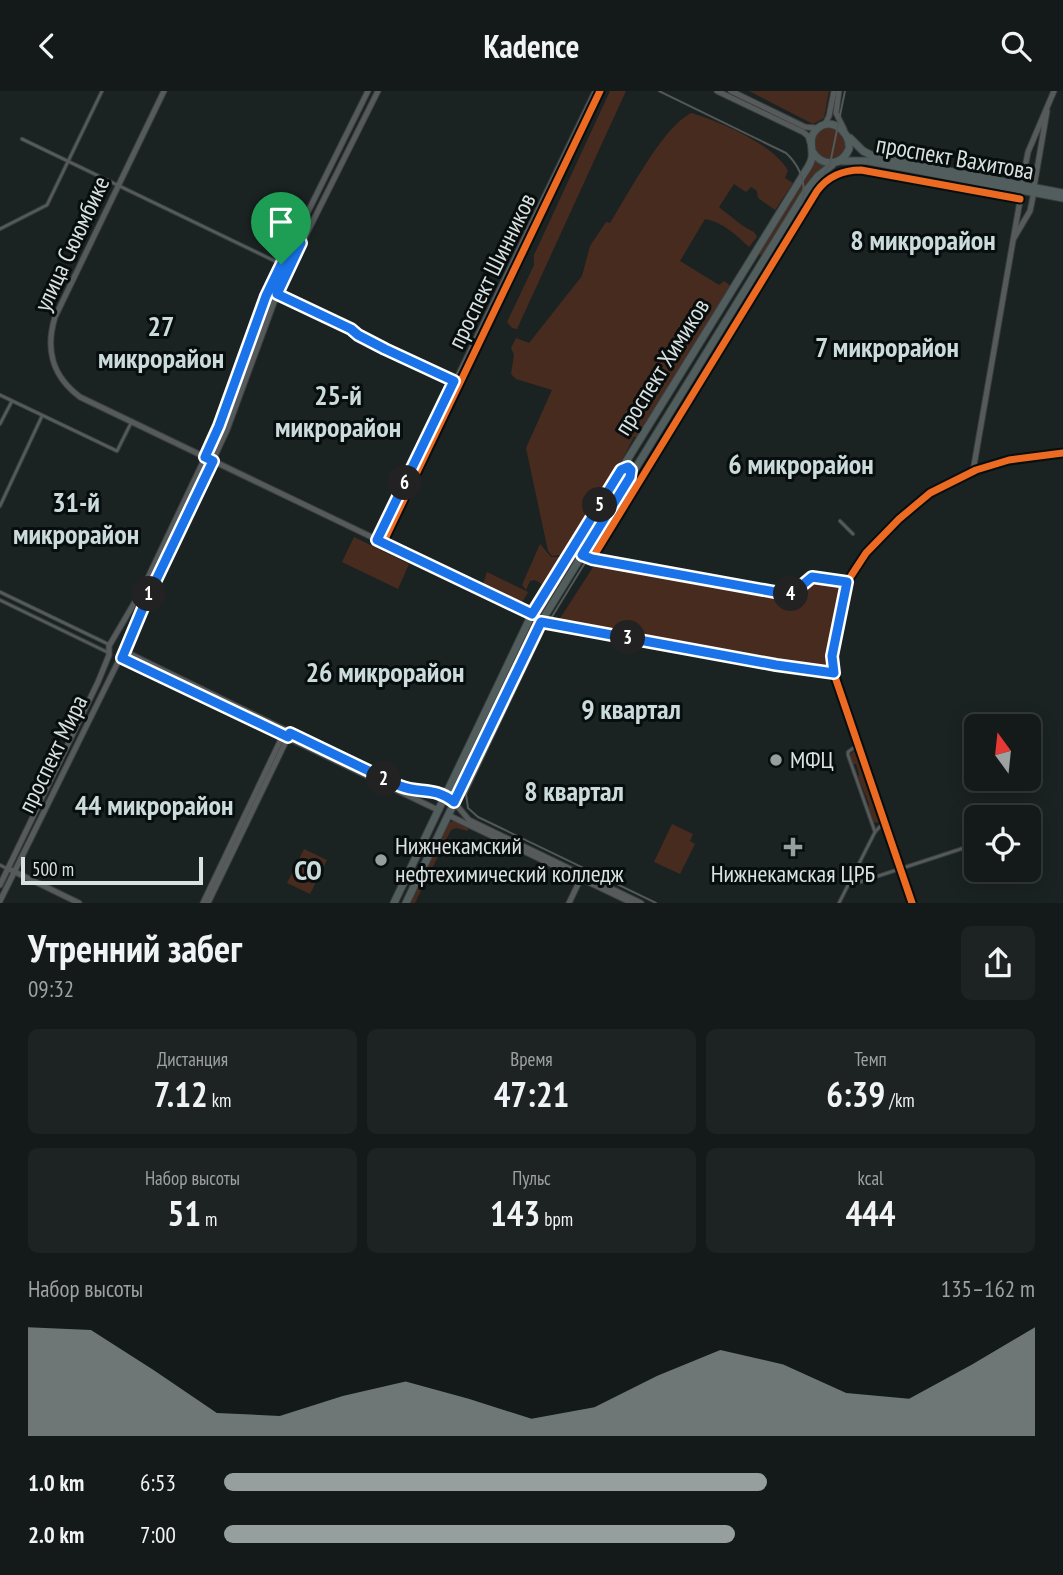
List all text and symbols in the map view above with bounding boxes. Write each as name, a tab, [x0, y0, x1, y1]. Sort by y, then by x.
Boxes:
text: Kadence	[483, 25, 580, 67]
icon: back	[28, 27, 66, 65]
icon: search	[997, 27, 1035, 65]
street label: проспект Вахитова	[874, 128, 1036, 187]
street label: улица Сююмбике	[27, 171, 116, 316]
street label: проспект Шинников	[441, 188, 543, 354]
pin	[251, 192, 311, 264]
icon: arrive	[262, 203, 300, 241]
district label: 8 микрорайон	[850, 221, 996, 258]
street label: проспект Химиков	[607, 293, 716, 441]
district label: 27 микрорайон	[98, 307, 224, 376]
district label: 7 микрорайон	[815, 328, 959, 365]
district label: 25-й микрорайон	[275, 376, 401, 445]
district label: 6 микрорайон	[728, 445, 874, 482]
pin: 6	[388, 465, 422, 501]
text: 6	[400, 470, 409, 494]
district label: 31-й микрорайон	[13, 483, 139, 552]
pin: 5	[582, 487, 618, 523]
text: 5	[595, 492, 604, 516]
pin: 1	[132, 577, 166, 611]
pin: 4	[774, 577, 808, 611]
text: 1	[144, 581, 153, 605]
text: 4	[786, 581, 795, 605]
pin: 3	[610, 621, 646, 655]
text: 3	[623, 625, 632, 649]
district label: 26 микрорайон	[306, 653, 464, 690]
street label: проспект Мира	[11, 690, 94, 818]
district label: 9 квартал	[581, 690, 681, 727]
north arrow	[964, 714, 1041, 791]
map controls	[964, 714, 1041, 882]
place label: МФЦ	[790, 744, 834, 775]
marker: МФЦ	[768, 752, 784, 768]
pin: 2	[366, 761, 402, 797]
text: 2	[379, 766, 388, 790]
district label: 8 квартал	[524, 772, 624, 809]
district label: 44 микрорайон	[75, 786, 233, 823]
button: locate	[964, 805, 1041, 882]
place label: Нижнекамский нефтехимический колледж	[395, 830, 624, 889]
marker: Нижнекамская ЦРБ	[783, 837, 803, 857]
district label: СО	[294, 851, 322, 888]
marker: Нижнекамский нефтехимический колледж	[373, 852, 389, 868]
scale bar	[21, 854, 203, 886]
text: 500 m	[32, 857, 74, 881]
place label: Нижнекамская ЦРБ	[711, 858, 875, 889]
text: Утренний забег	[28, 923, 242, 972]
button: share	[961, 926, 1035, 1000]
text: 09:32	[28, 974, 74, 1003]
text: Дистанция	[157, 1047, 228, 1071]
text: Время	[510, 1047, 553, 1071]
text: Темп	[854, 1047, 887, 1071]
text: 7.12	[154, 1071, 208, 1117]
text: 47:21	[494, 1071, 569, 1117]
text: 6:39	[826, 1071, 885, 1117]
text: km	[208, 1088, 231, 1112]
text: /km	[885, 1088, 915, 1112]
text: Набор высоты	[145, 1166, 240, 1190]
text: Пульс	[512, 1166, 551, 1190]
text: kcal	[858, 1166, 883, 1190]
text: 51	[168, 1190, 201, 1236]
text: 143	[490, 1190, 540, 1236]
text: 444	[845, 1190, 896, 1236]
text: m	[201, 1207, 217, 1231]
text: bpm	[540, 1207, 573, 1231]
text: Набор высоты	[28, 1274, 143, 1303]
text: 135–162 m	[941, 1274, 1035, 1303]
text: 1.0 km	[28, 1468, 84, 1497]
text: 6:53	[140, 1468, 176, 1497]
text: 2.0 km	[28, 1520, 84, 1549]
text: 7:00	[140, 1520, 176, 1549]

